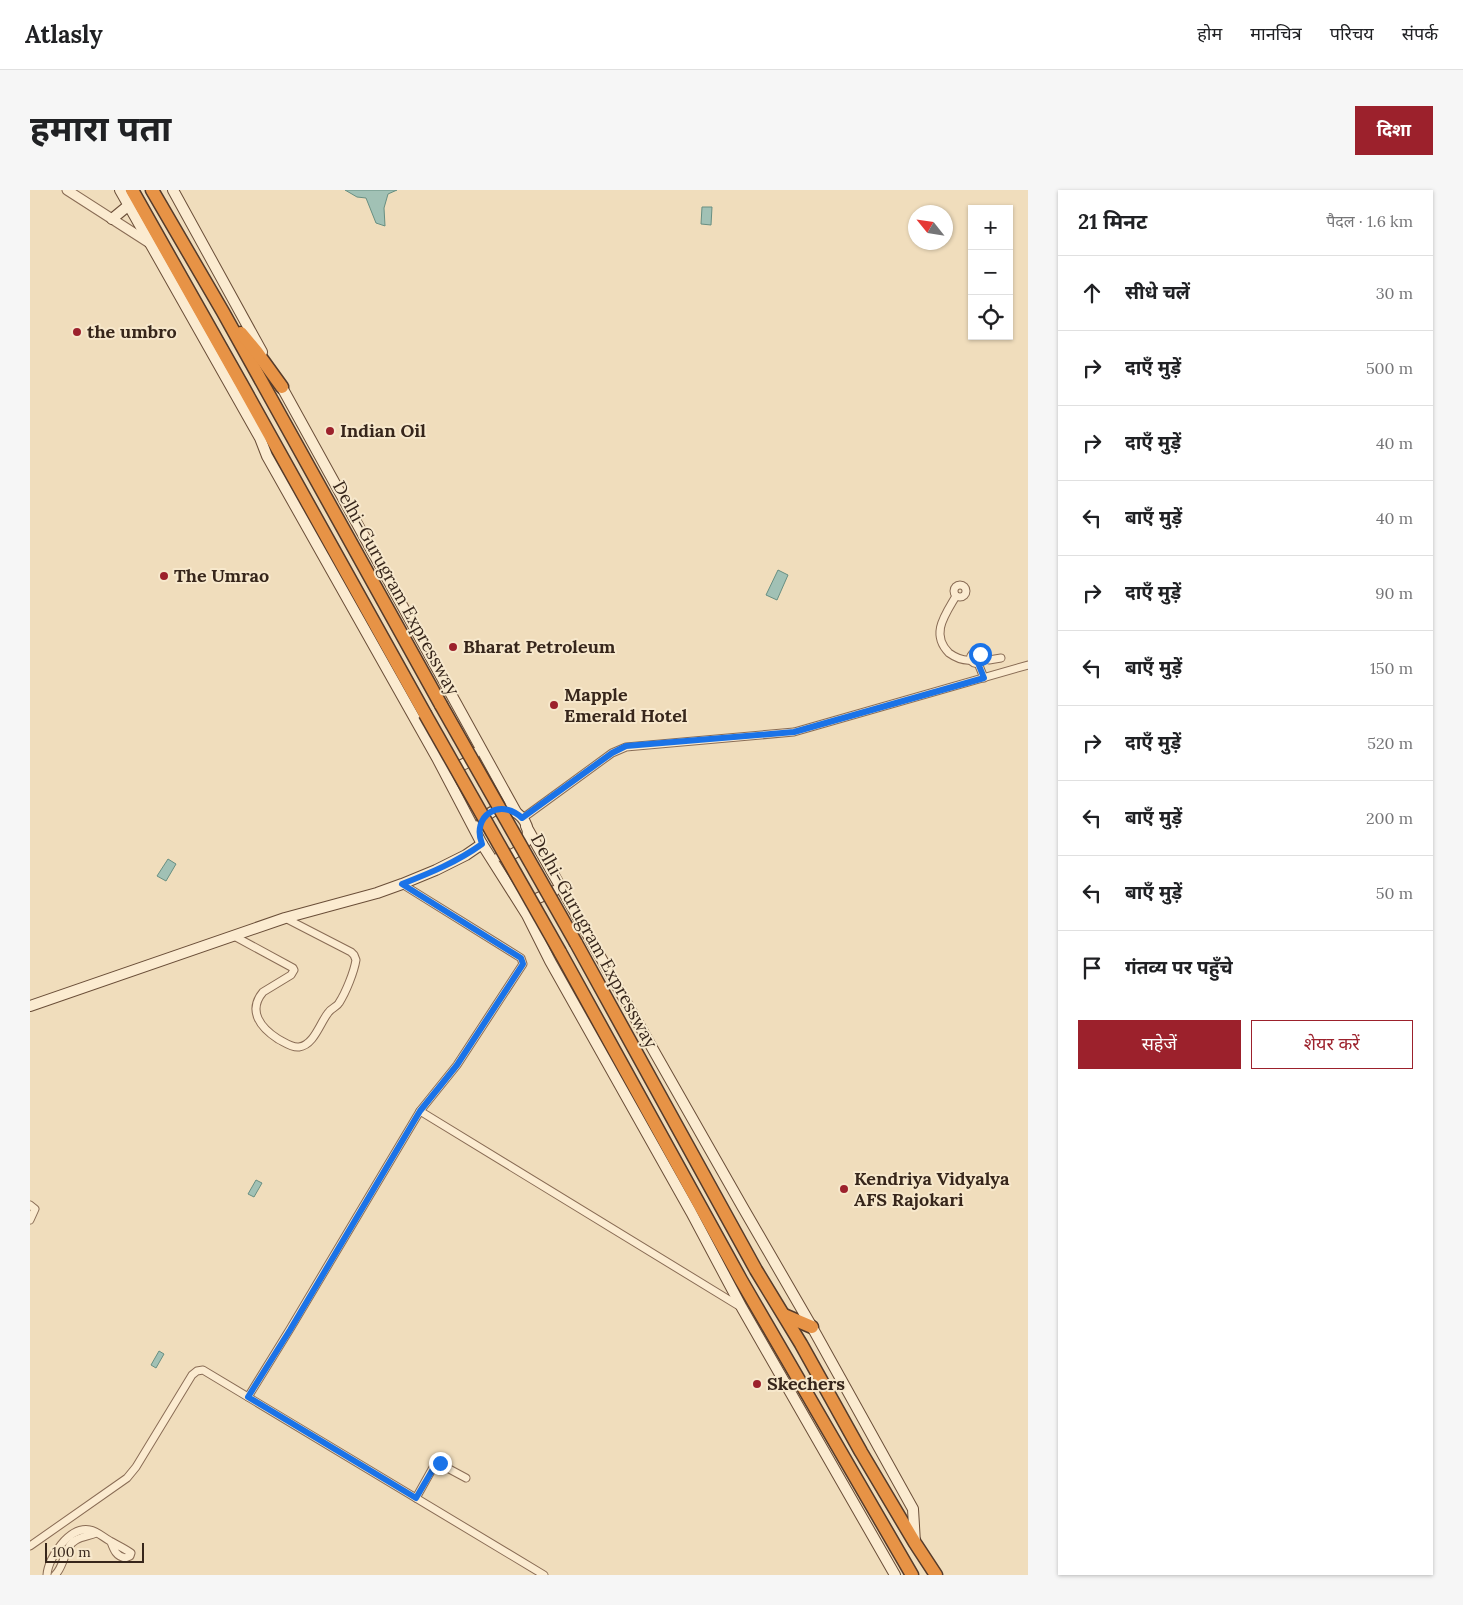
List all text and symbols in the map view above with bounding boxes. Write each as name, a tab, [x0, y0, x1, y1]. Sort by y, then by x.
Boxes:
text: Atlasly	[25, 19, 103, 50]
text: होम	[1197, 22, 1222, 45]
text: मानचित्र	[1250, 22, 1302, 45]
text: परिचय	[1330, 22, 1374, 45]
text: संपर्क	[1402, 22, 1438, 45]
text: हमारा पता	[30, 106, 171, 151]
button: दिशा	[1355, 106, 1433, 155]
north arrow	[908, 205, 953, 250]
map controls	[968, 205, 1013, 340]
button: +	[968, 205, 1013, 250]
text: 21 मिनट	[1078, 208, 1147, 235]
text: पैदल · 1.6 km	[1326, 211, 1413, 231]
button: −	[968, 250, 1013, 295]
icon: ahead	[1078, 279, 1106, 307]
text: सीधे चलें	[1125, 280, 1190, 304]
text: 30 m	[1376, 283, 1413, 303]
button: locate	[968, 295, 1013, 340]
place label: the umbro	[87, 320, 177, 343]
marker: the umbro	[71, 326, 83, 338]
icon: right	[1078, 354, 1106, 382]
text: दाएँ मुड़ें	[1125, 355, 1181, 379]
text: 500 m	[1366, 358, 1413, 378]
place label: Indian Oil	[340, 419, 426, 442]
marker: Indian Oil	[324, 425, 336, 437]
icon: right	[1078, 429, 1106, 457]
text: दाएँ मुड़ें	[1125, 430, 1181, 454]
text: 40 m	[1376, 433, 1413, 453]
street label: Delhi-Gurugram Expressway	[328, 476, 465, 700]
icon: left	[1078, 504, 1106, 532]
text: बाएँ मुड़ें	[1125, 505, 1182, 529]
text: 40 m	[1376, 508, 1413, 528]
place label: The Umrao	[174, 564, 269, 587]
marker: The Umrao	[158, 570, 170, 582]
icon: right	[1078, 579, 1106, 607]
text: दाएँ मुड़ें	[1125, 580, 1181, 604]
text: 90 m	[1375, 583, 1413, 603]
place label: Bharat Petroleum	[463, 635, 616, 658]
marker: Bharat Petroleum	[447, 641, 459, 653]
route start	[969, 643, 992, 666]
icon: left	[1078, 654, 1106, 682]
text: बाएँ मुड़ें	[1125, 655, 1182, 679]
text: 150 m	[1370, 658, 1413, 678]
place label: Mapple Emerald Hotel	[564, 683, 688, 727]
marker: Mapple Emerald Hotel	[548, 699, 560, 711]
icon: right	[1078, 729, 1106, 757]
text: दाएँ मुड़ें	[1125, 730, 1181, 754]
text: 520 m	[1367, 733, 1413, 753]
icon: left	[1078, 804, 1106, 832]
text: बाएँ मुड़ें	[1125, 805, 1182, 829]
text: 200 m	[1366, 808, 1413, 828]
street label: Delhi-Gurugram Expressway	[526, 829, 663, 1053]
icon: left	[1078, 879, 1106, 907]
text: बाएँ मुड़ें	[1125, 880, 1182, 904]
text: 50 m	[1376, 883, 1413, 903]
icon: arrive	[1078, 954, 1106, 982]
text: गंतव्य पर पहुँचे	[1125, 955, 1233, 979]
button: सहेजें	[1078, 1020, 1241, 1069]
button: शेयर करें	[1251, 1020, 1413, 1069]
place label: Kendriya Vidyalya AFS Rajokari	[854, 1167, 1010, 1211]
marker: Kendriya Vidyalya AFS Rajokari	[838, 1183, 850, 1195]
place label: Skechers	[767, 1372, 845, 1395]
marker: Skechers	[751, 1378, 763, 1390]
route end	[429, 1452, 452, 1475]
scale bar	[45, 1540, 144, 1563]
text: 100 m	[52, 1543, 91, 1561]

